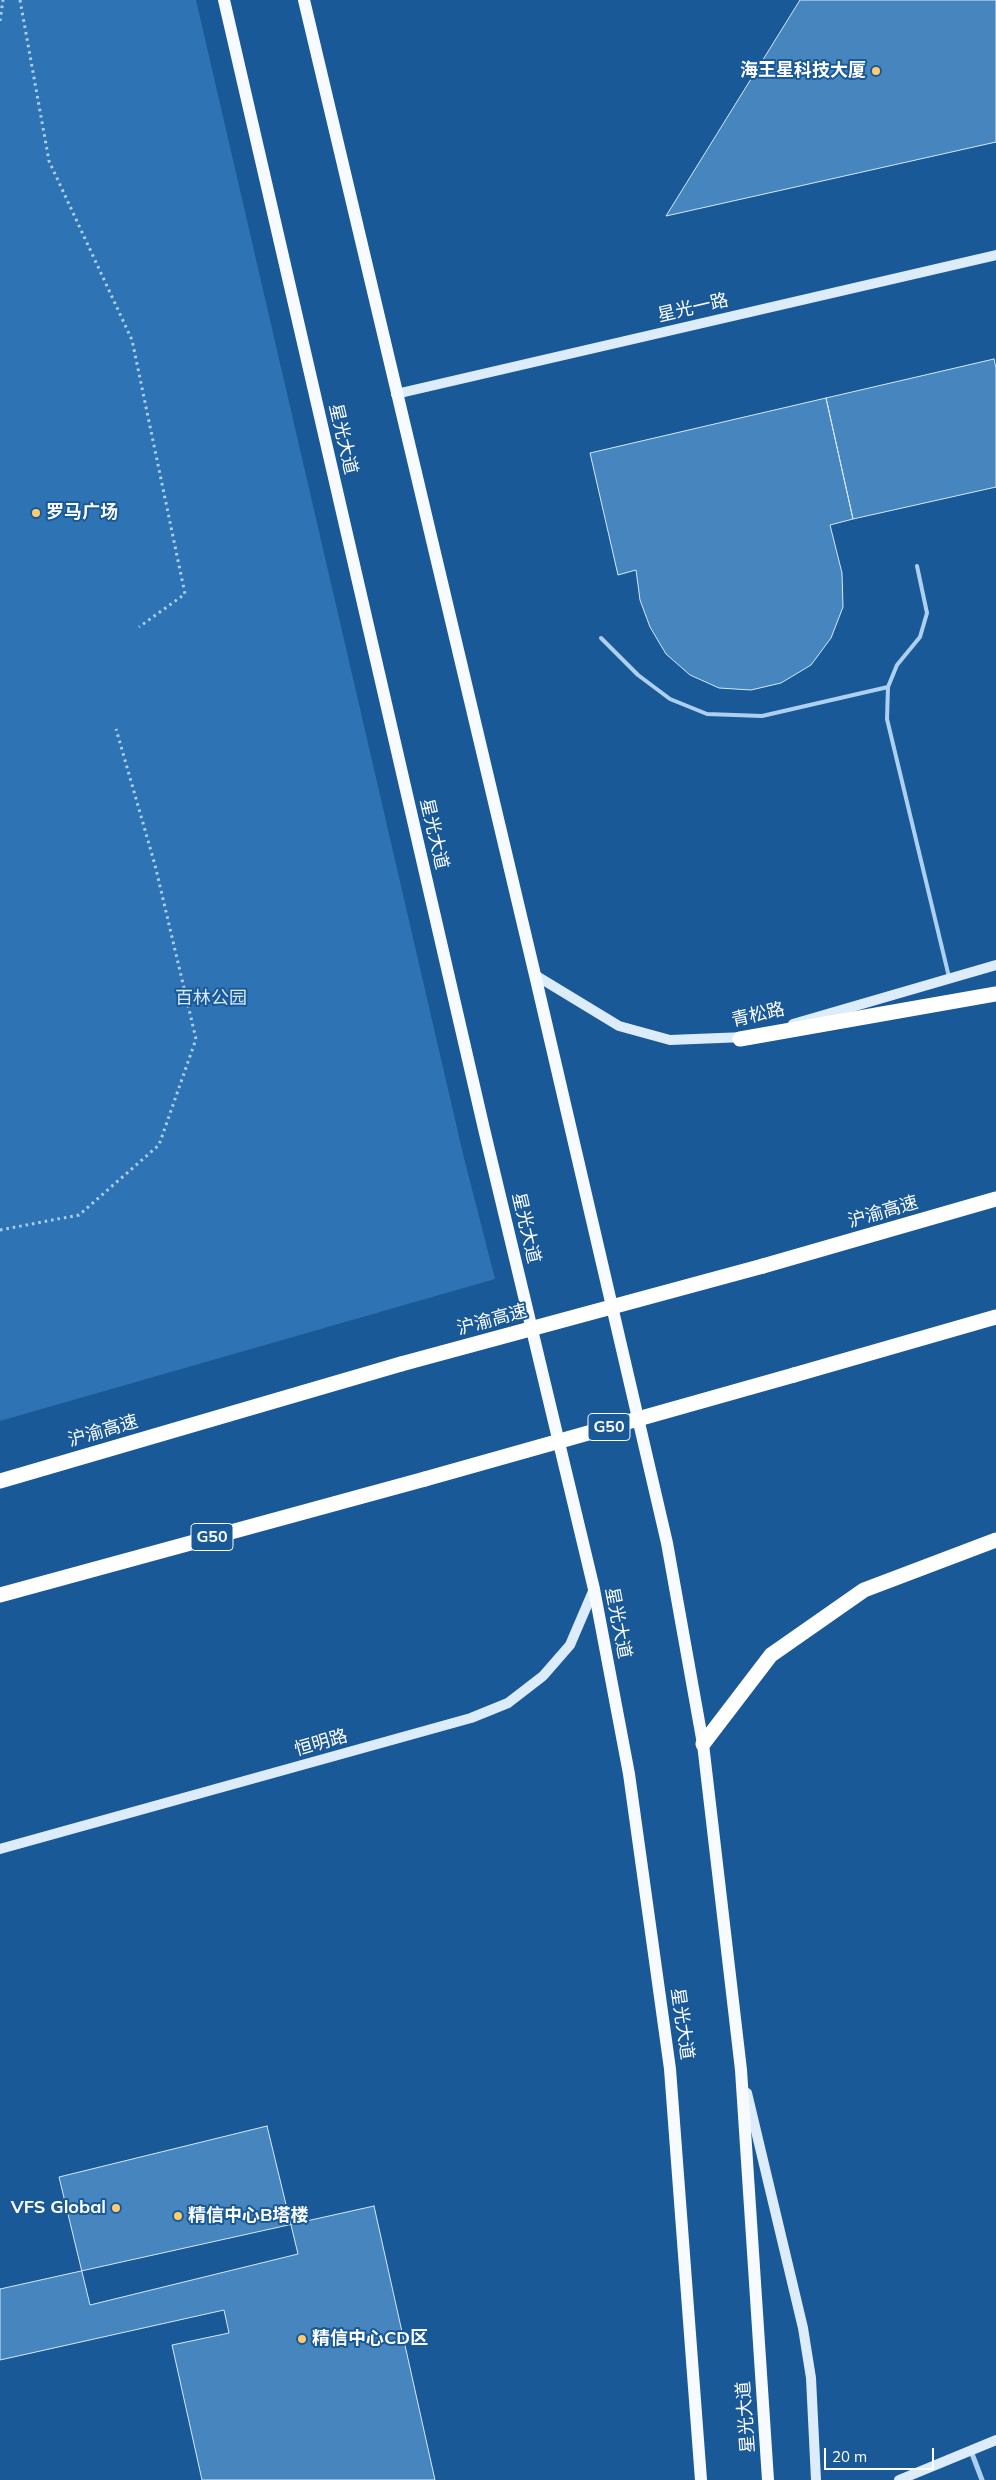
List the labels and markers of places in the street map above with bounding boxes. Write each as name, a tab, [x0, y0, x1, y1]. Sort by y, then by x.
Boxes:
place label: 海王星科技大厦	[740, 60, 866, 82]
marker: 海王星科技大厦	[870, 65, 882, 77]
place label: 罗马广场	[46, 502, 118, 524]
marker: 罗马广场	[30, 507, 42, 519]
place label: VFS Global	[11, 2197, 106, 2219]
marker: VFS Global	[110, 2202, 122, 2214]
place label: 精信中心B塔楼	[188, 2205, 308, 2227]
marker: 精信中心B塔楼	[172, 2210, 184, 2222]
place label: 精信中心CD区	[312, 2328, 428, 2350]
marker: 精信中心CD区	[296, 2333, 308, 2345]

